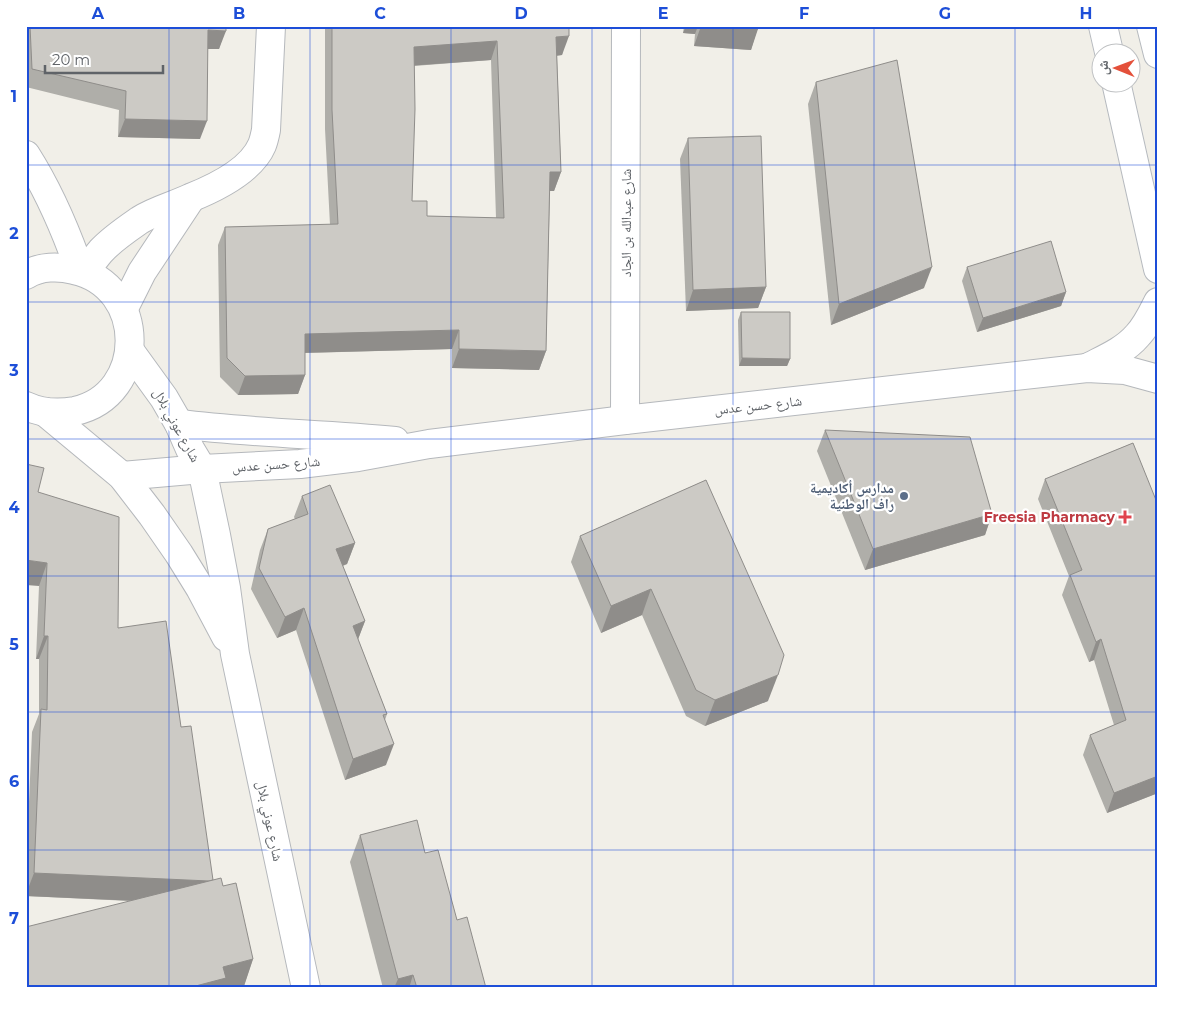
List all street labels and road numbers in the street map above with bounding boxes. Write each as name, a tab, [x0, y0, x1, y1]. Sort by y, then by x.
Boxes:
street label: شارع عبدالله بن الجاد	[617, 169, 636, 277]
street label: شارع عوني بلال	[147, 385, 205, 466]
street label: شارع حسن عدس	[713, 391, 803, 420]
street label: شارع حسن عدس	[231, 452, 321, 477]
street label: شارع عوني بلال	[250, 779, 287, 863]

